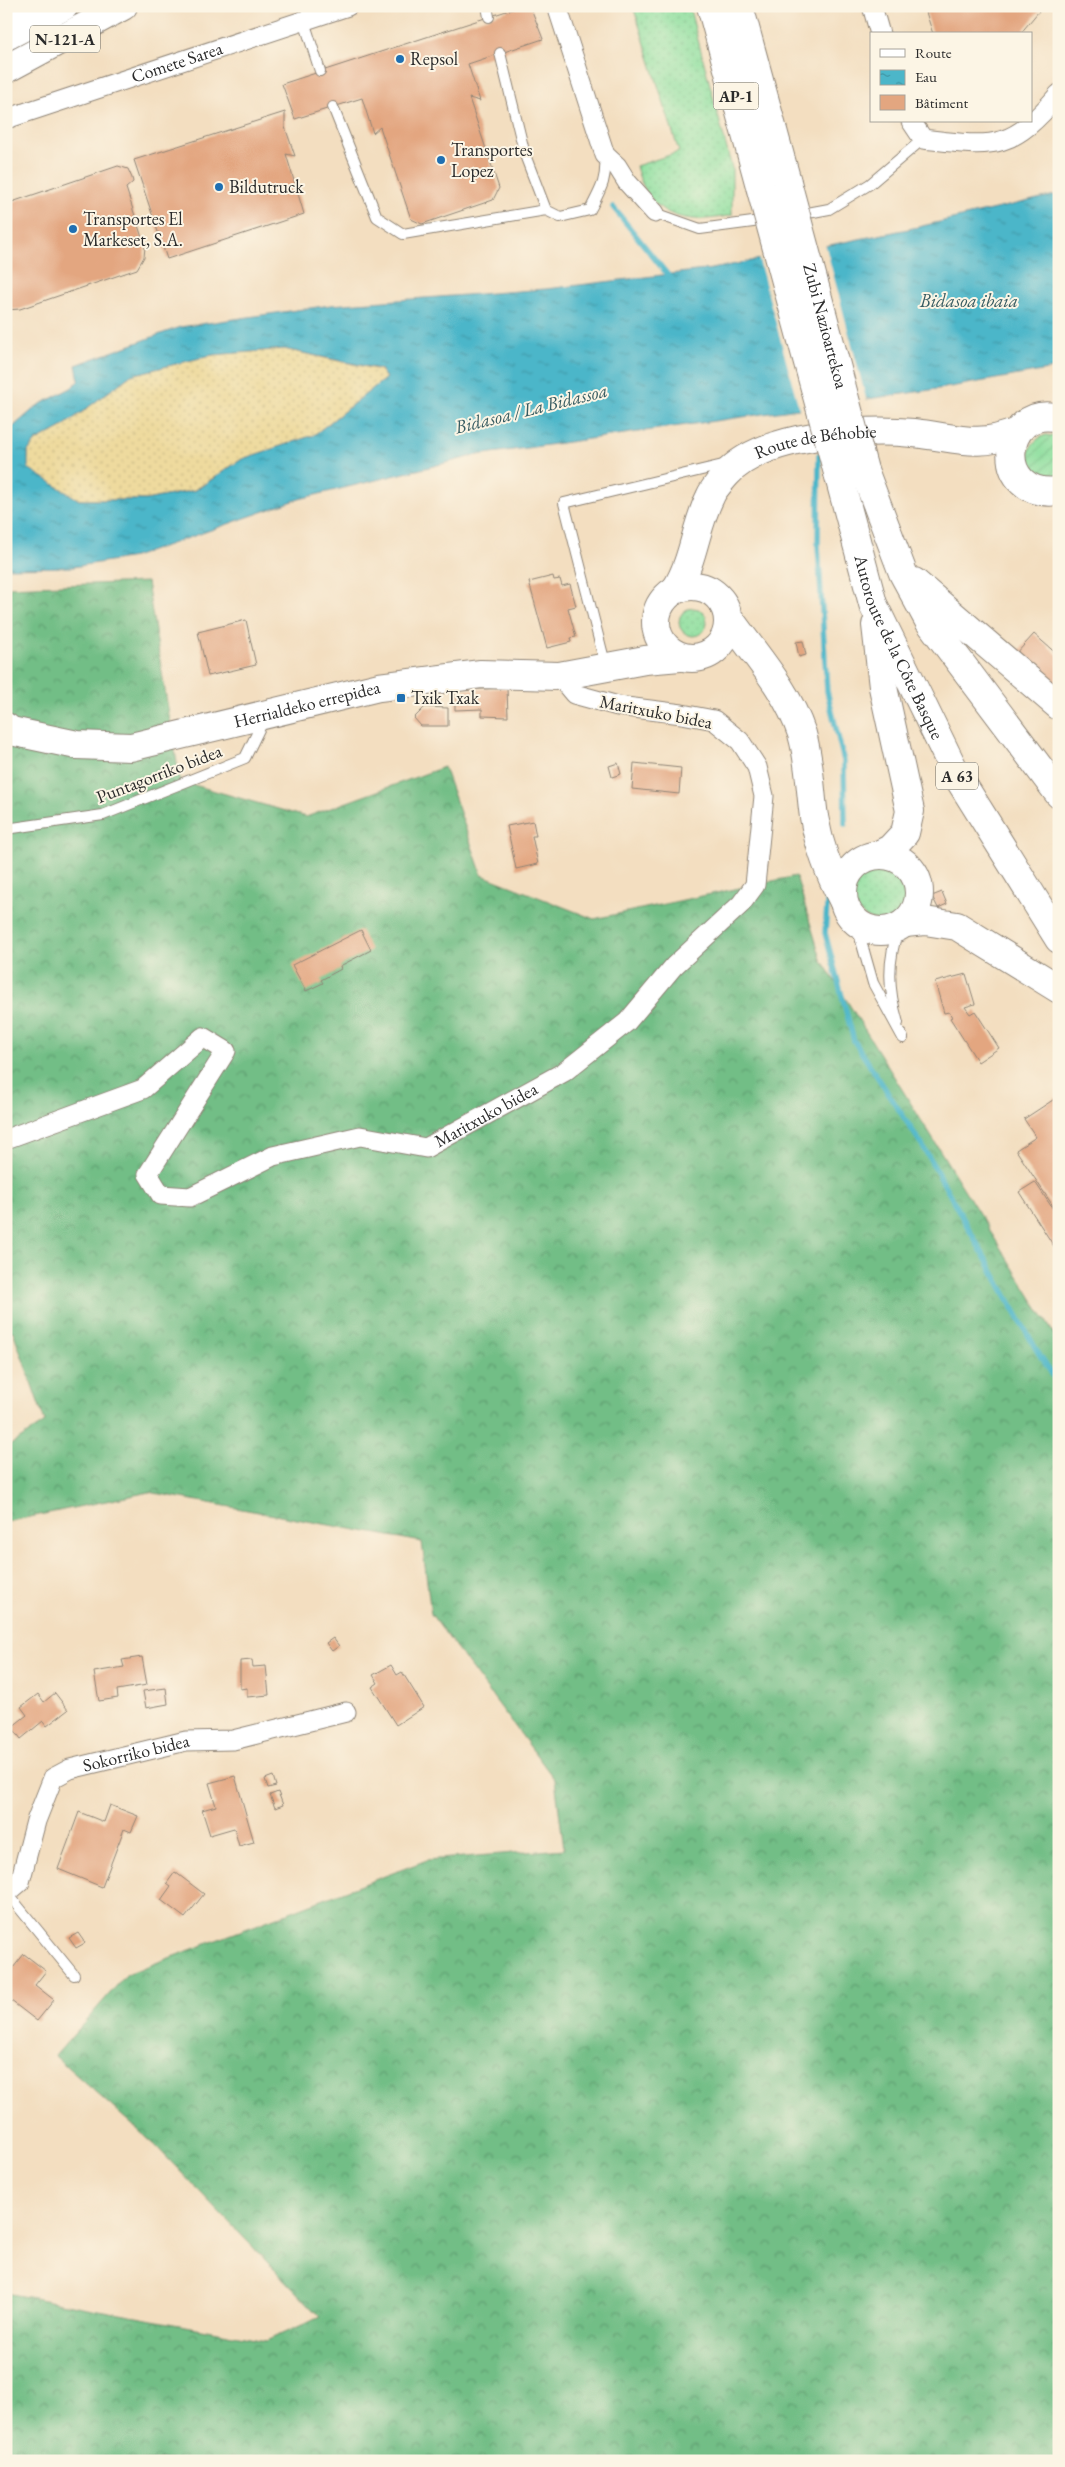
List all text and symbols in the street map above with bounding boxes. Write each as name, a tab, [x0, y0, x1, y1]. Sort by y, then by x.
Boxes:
road number: N-121-A	[30, 26, 100, 52]
legend	[870, 32, 1032, 122]
street label: Comete Sarea	[128, 36, 226, 88]
text: Route	[915, 43, 952, 62]
place label: Repsol	[410, 47, 458, 70]
marker: Repsol	[394, 53, 406, 65]
text: Eau	[915, 67, 937, 86]
road number: AP-1	[714, 82, 758, 110]
text: Bâtiment	[915, 93, 969, 112]
place label: Transportes Lopez	[451, 138, 533, 182]
marker: Transportes Lopez	[435, 154, 447, 166]
place label: Bildutruck	[229, 175, 304, 198]
marker: Bildutruck	[213, 181, 225, 193]
place label: Transportes El Markeset, S.A.	[83, 207, 183, 251]
marker: Transportes El Markeset, S.A.	[67, 223, 79, 235]
street label: Zubi Nazioartekoa	[798, 261, 854, 392]
water label: Bidasoa ibaia	[919, 288, 1018, 313]
water label: Bidasoa / La Bidassoa	[451, 377, 610, 440]
street label: Route de Béhobie	[751, 420, 877, 464]
street label: Autoroute de la Côte Basque	[849, 551, 949, 743]
street label: Herrialdeko errepidea	[231, 675, 383, 733]
place label: Txik Txak	[411, 686, 480, 709]
street label: Maritxuko bidea	[598, 689, 715, 734]
marker: Txik Txak	[395, 692, 407, 704]
street label: Puntagorriko bidea	[93, 739, 226, 808]
road number: A 63	[936, 762, 978, 789]
street label: Maritxuko bidea	[430, 1076, 542, 1152]
street label: Sokorriko bidea	[80, 1728, 192, 1777]

